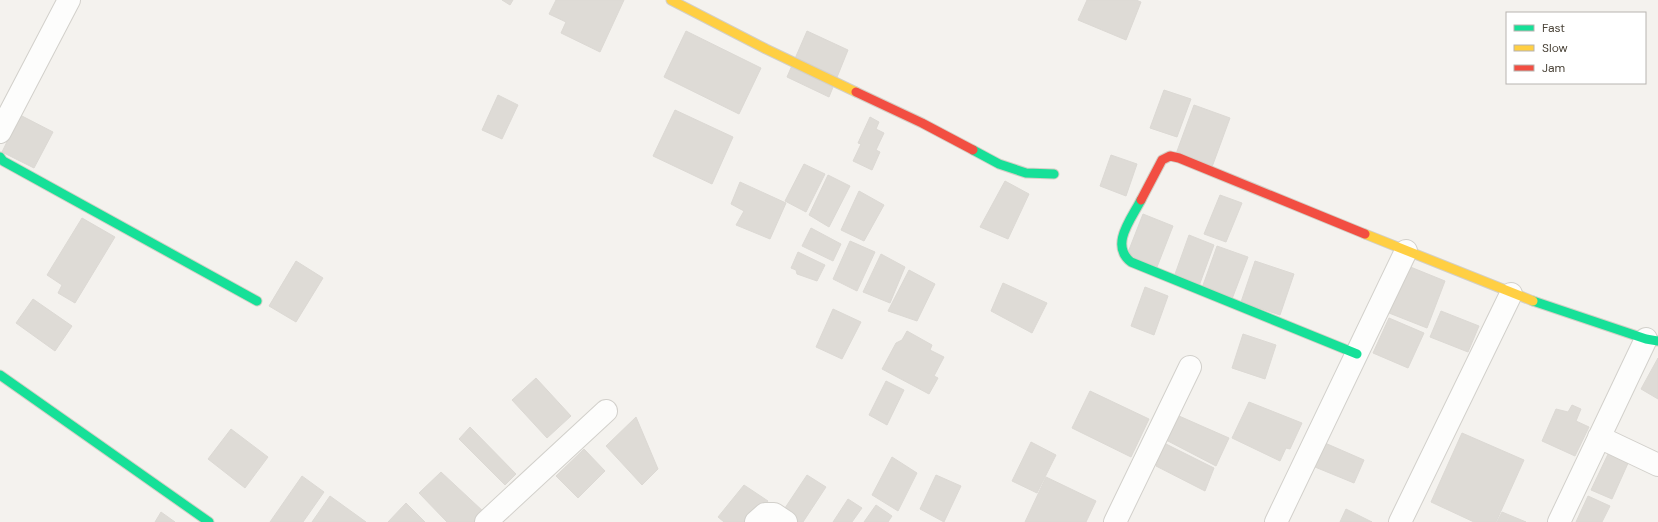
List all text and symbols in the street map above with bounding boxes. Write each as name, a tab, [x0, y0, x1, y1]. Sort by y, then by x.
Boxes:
legend	[1506, 12, 1646, 84]
text: Fast	[1542, 20, 1565, 36]
text: Slow	[1542, 40, 1568, 56]
text: Jam	[1542, 60, 1565, 76]

